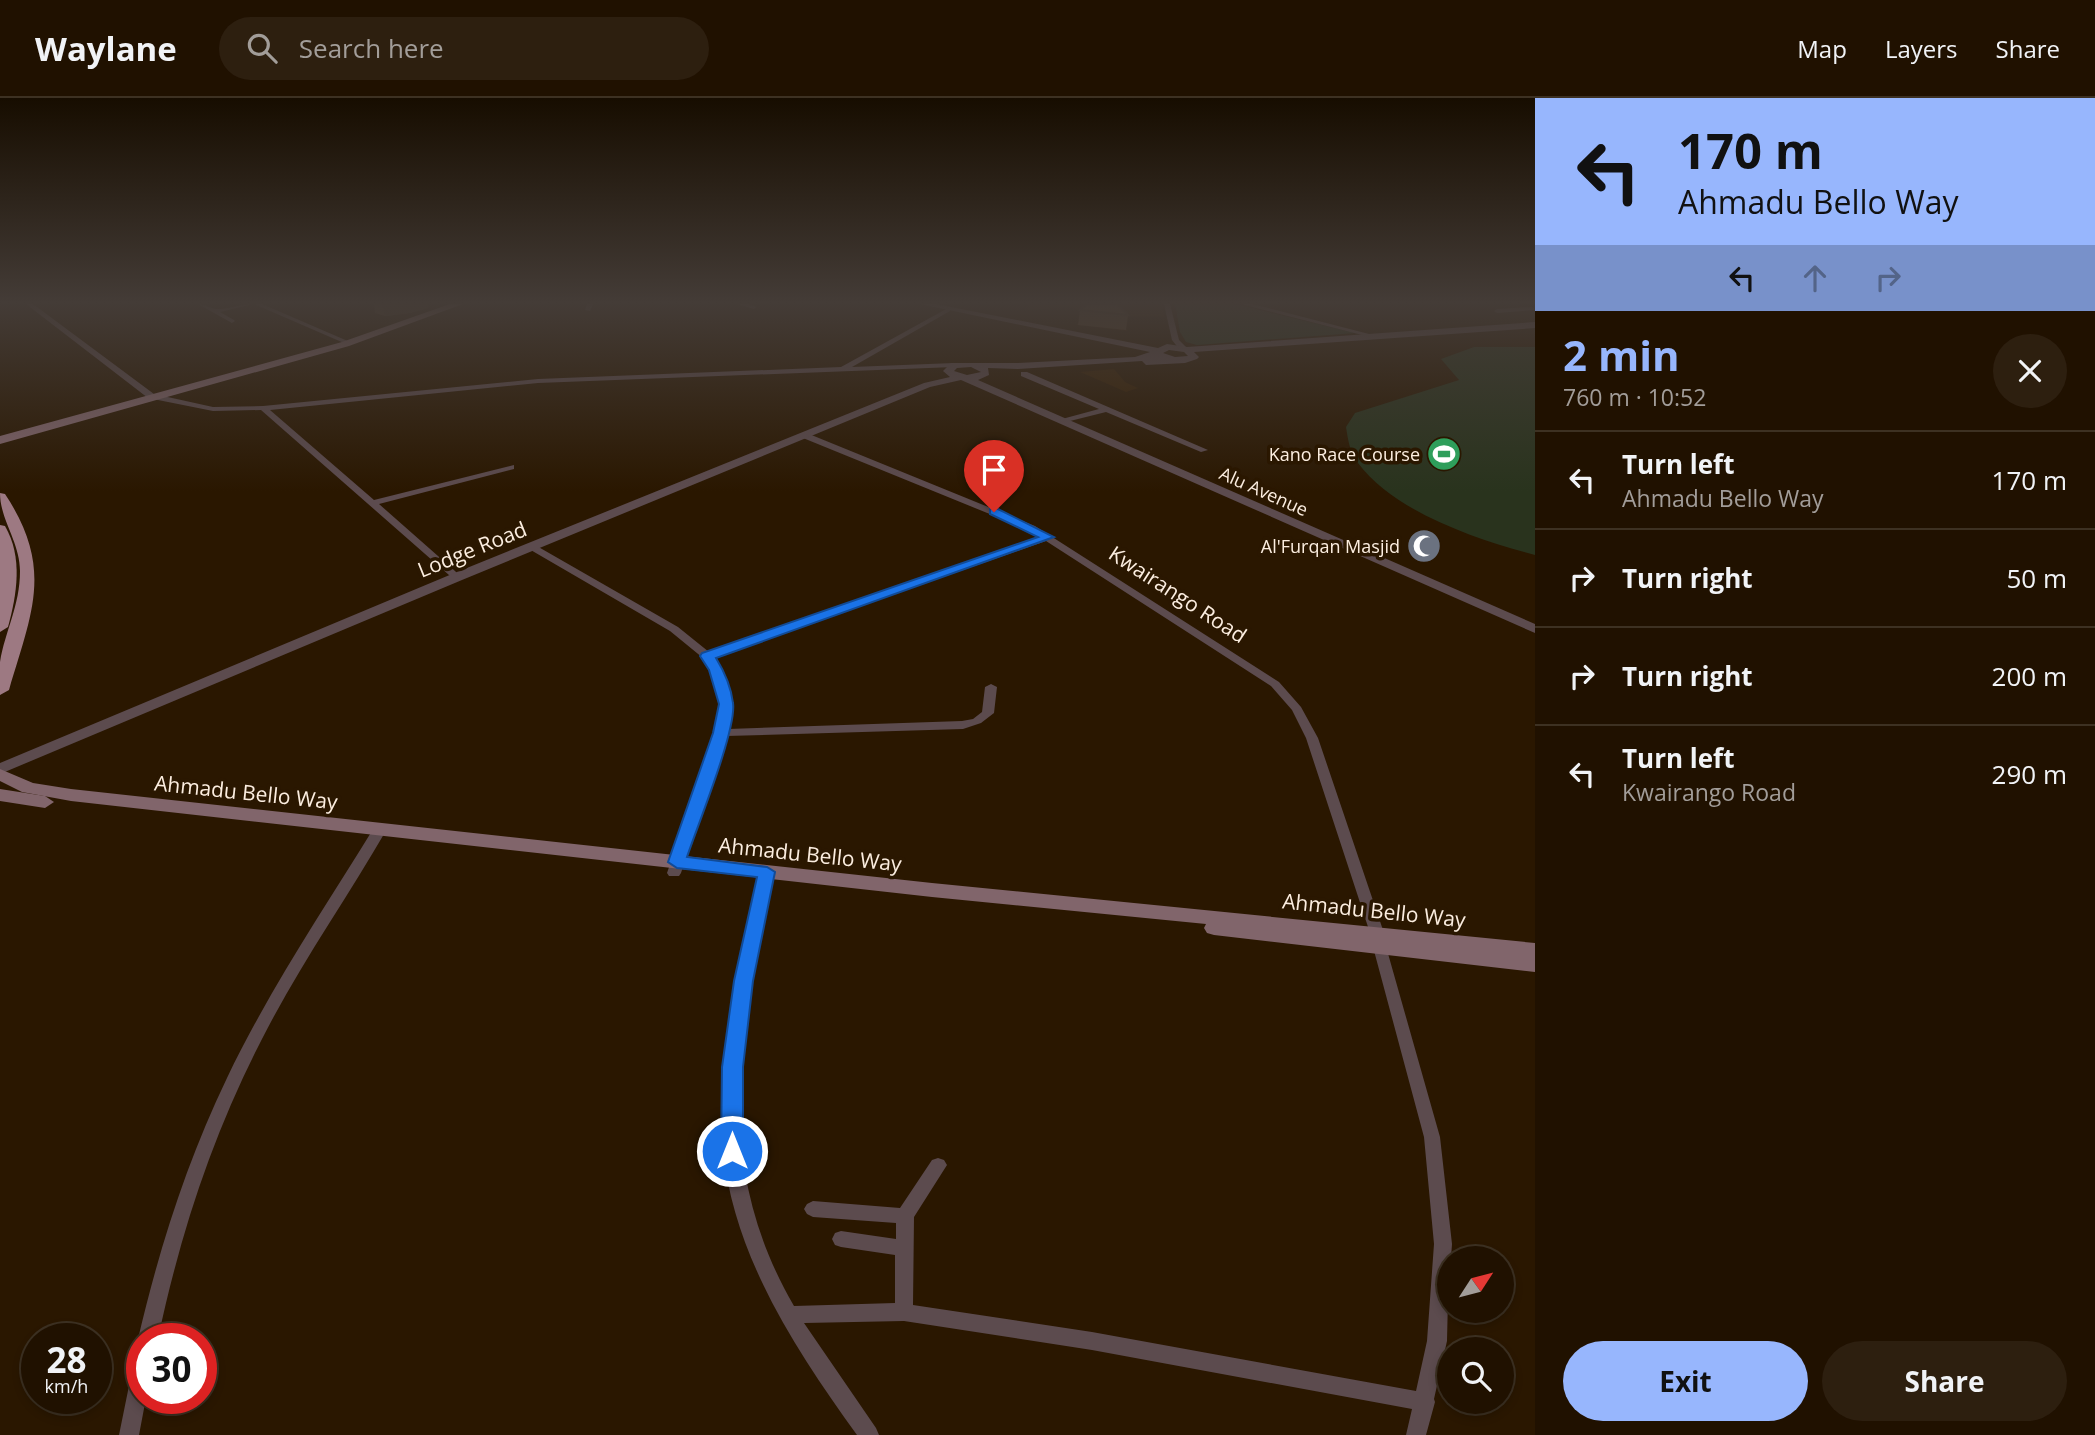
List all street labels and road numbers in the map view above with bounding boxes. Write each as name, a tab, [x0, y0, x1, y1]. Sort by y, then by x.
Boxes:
street label: Alu Avenue	[1216, 461, 1312, 521]
street label: Lodge Road	[413, 514, 531, 584]
street label: Kwairango Road	[1104, 539, 1252, 649]
street label: Ahmadu Bello Way	[153, 768, 339, 816]
street label: Ahmadu Bello Way	[717, 830, 903, 878]
street label: Ahmadu Bello Way	[1281, 886, 1467, 934]

